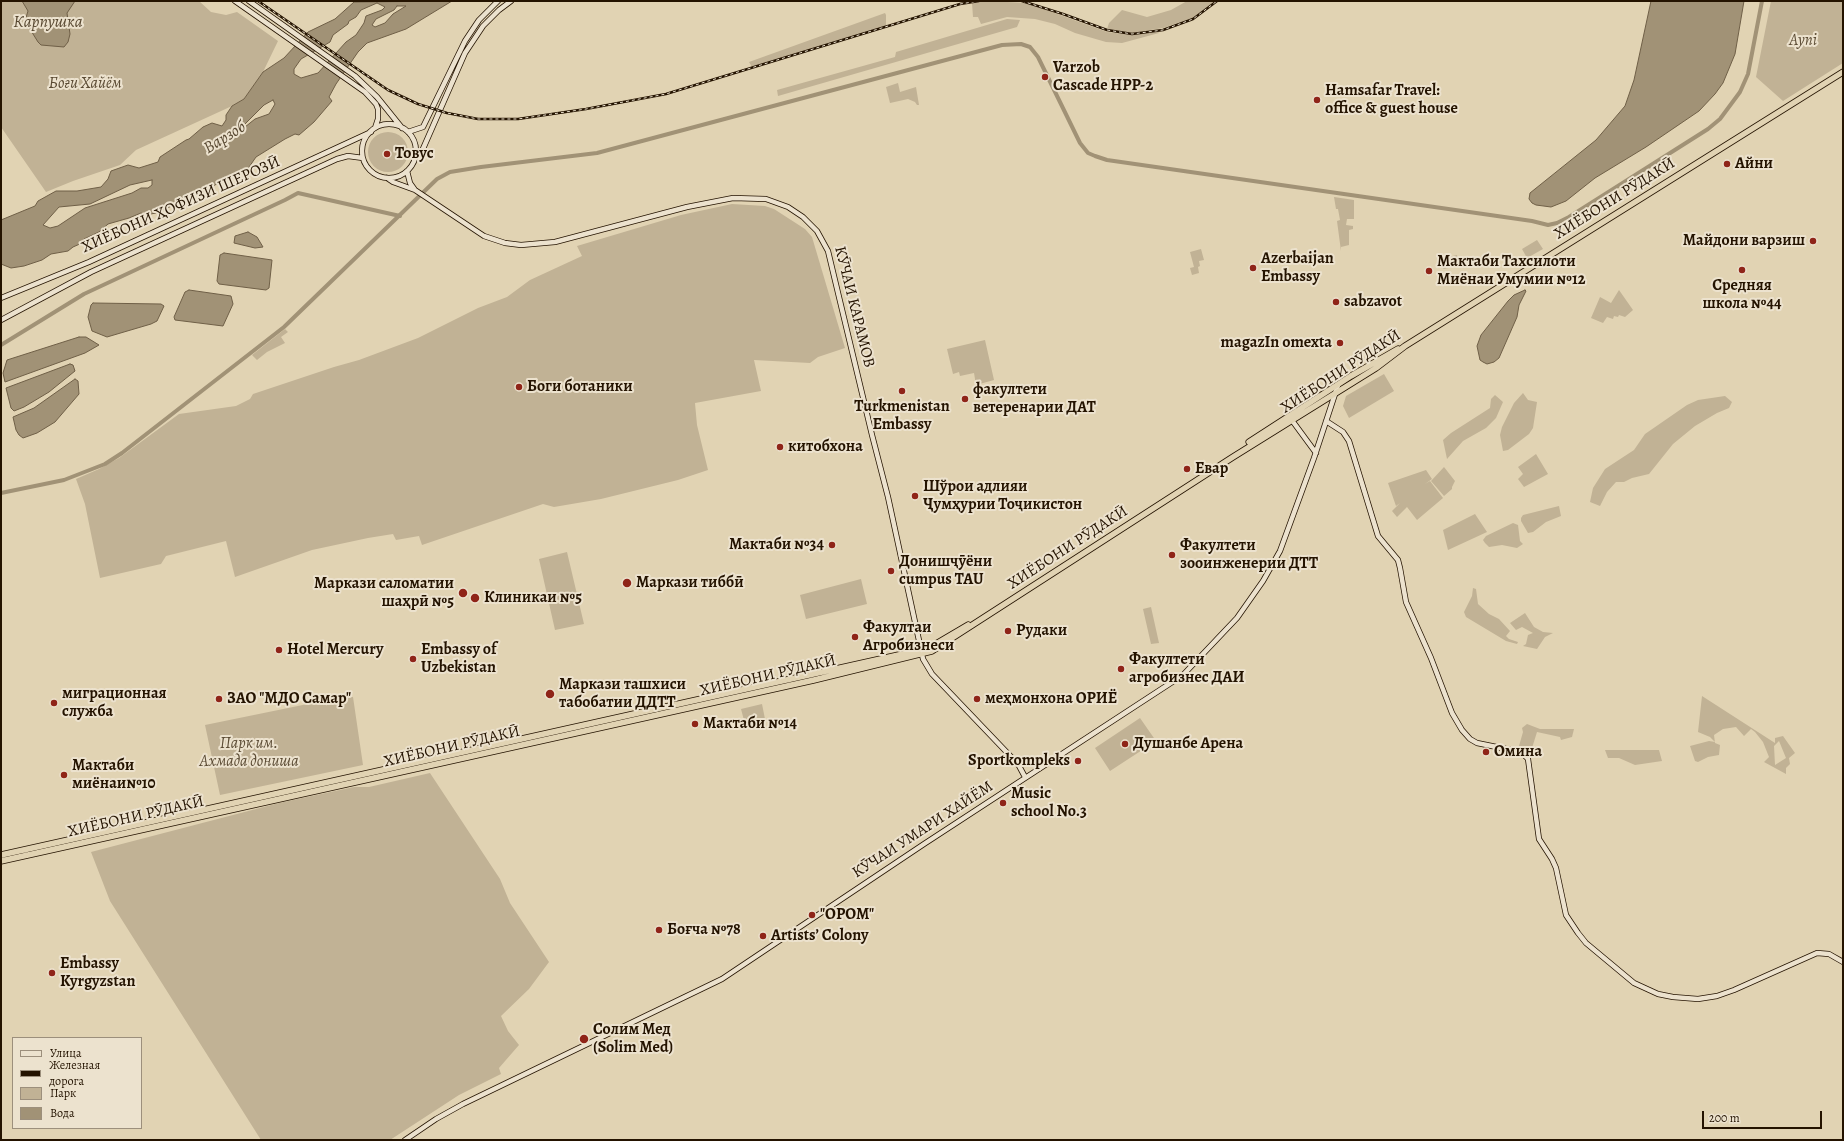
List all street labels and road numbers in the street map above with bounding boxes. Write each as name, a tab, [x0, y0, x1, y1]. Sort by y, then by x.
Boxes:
street label: ХИЁБОНИ ҲОФИЗИ ШЕРОЗӢ	[79, 152, 283, 258]
street label: ХИЁБОНИ РӮДАКӢ	[1551, 154, 1679, 244]
street label: КӮЧАИ КАРАМОВ	[830, 244, 878, 370]
street label: ХИЁБОНИ РӮДАКӢ	[1277, 326, 1405, 418]
street label: ХИЁБОНИ РӮДАКӢ	[1004, 502, 1132, 594]
street label: ХИЁБОНИ РӮДАКӢ	[698, 651, 838, 701]
street label: ХИЁБОНИ РӮДАКӢ	[382, 722, 522, 772]
street label: КӮЧАИ УМАРИ ХАЙЁМ	[849, 777, 997, 883]
street label: ХИЁБОНИ РӮДАКӢ	[66, 792, 206, 842]

